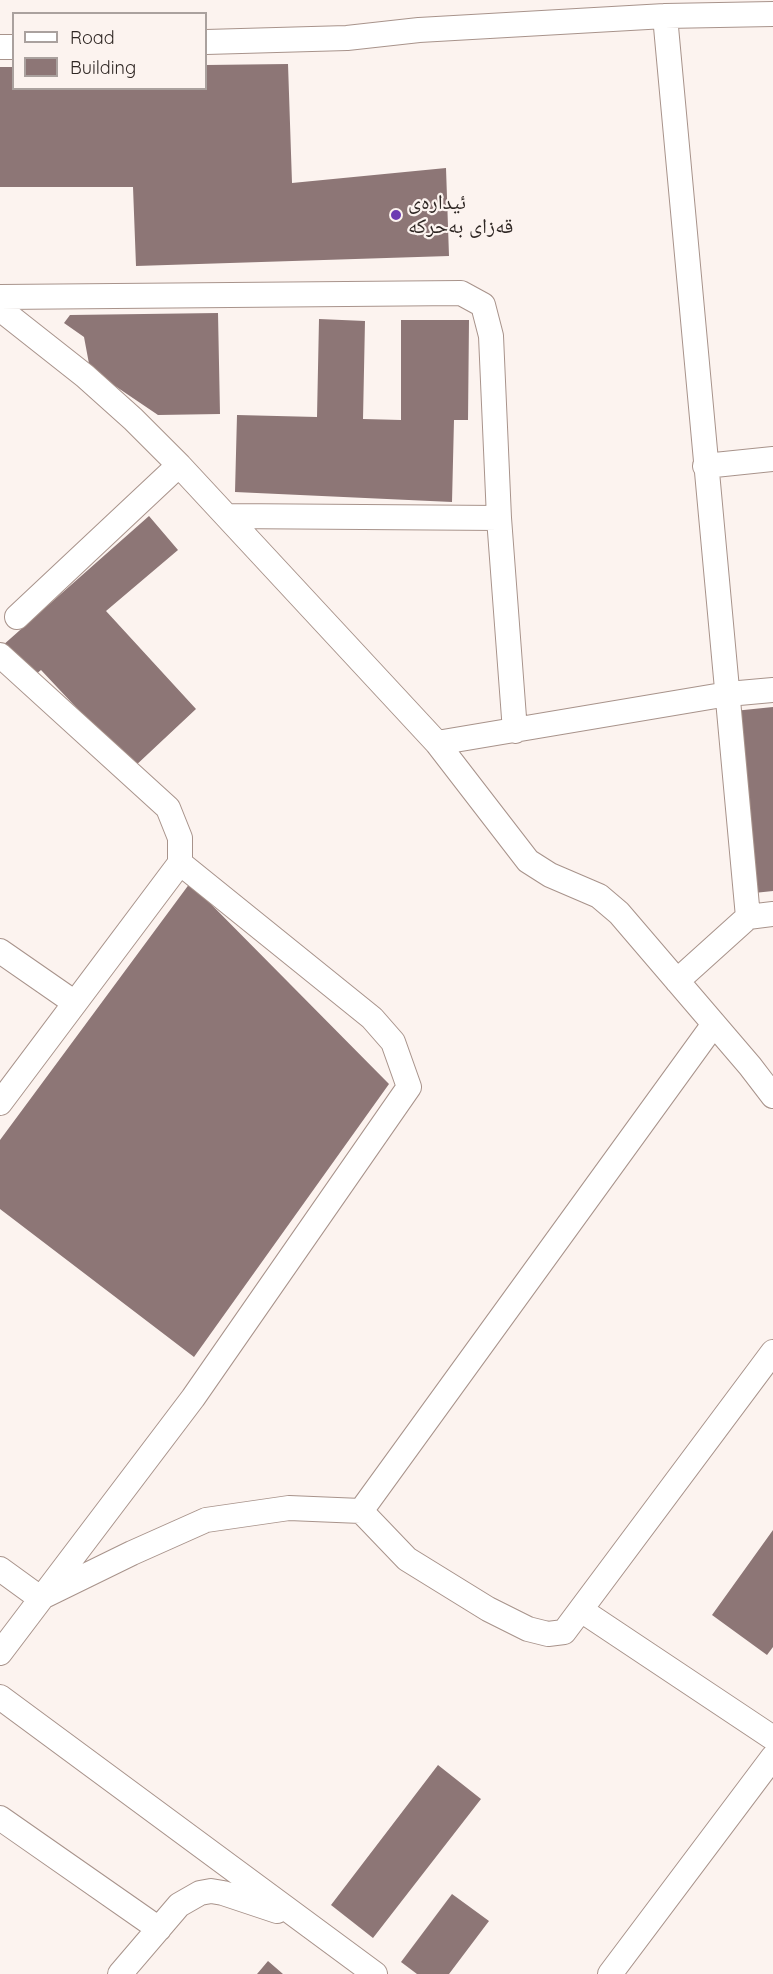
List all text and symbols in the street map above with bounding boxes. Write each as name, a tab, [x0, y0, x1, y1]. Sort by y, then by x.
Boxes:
legend	[12, 12, 207, 90]
text: Road	[70, 26, 115, 49]
text: Building	[70, 56, 136, 79]
place label: ئیدارەی قەزای بەحرکە	[408, 190, 513, 240]
marker: ئیدارەی قەزای بەحرکە	[389, 208, 403, 222]

